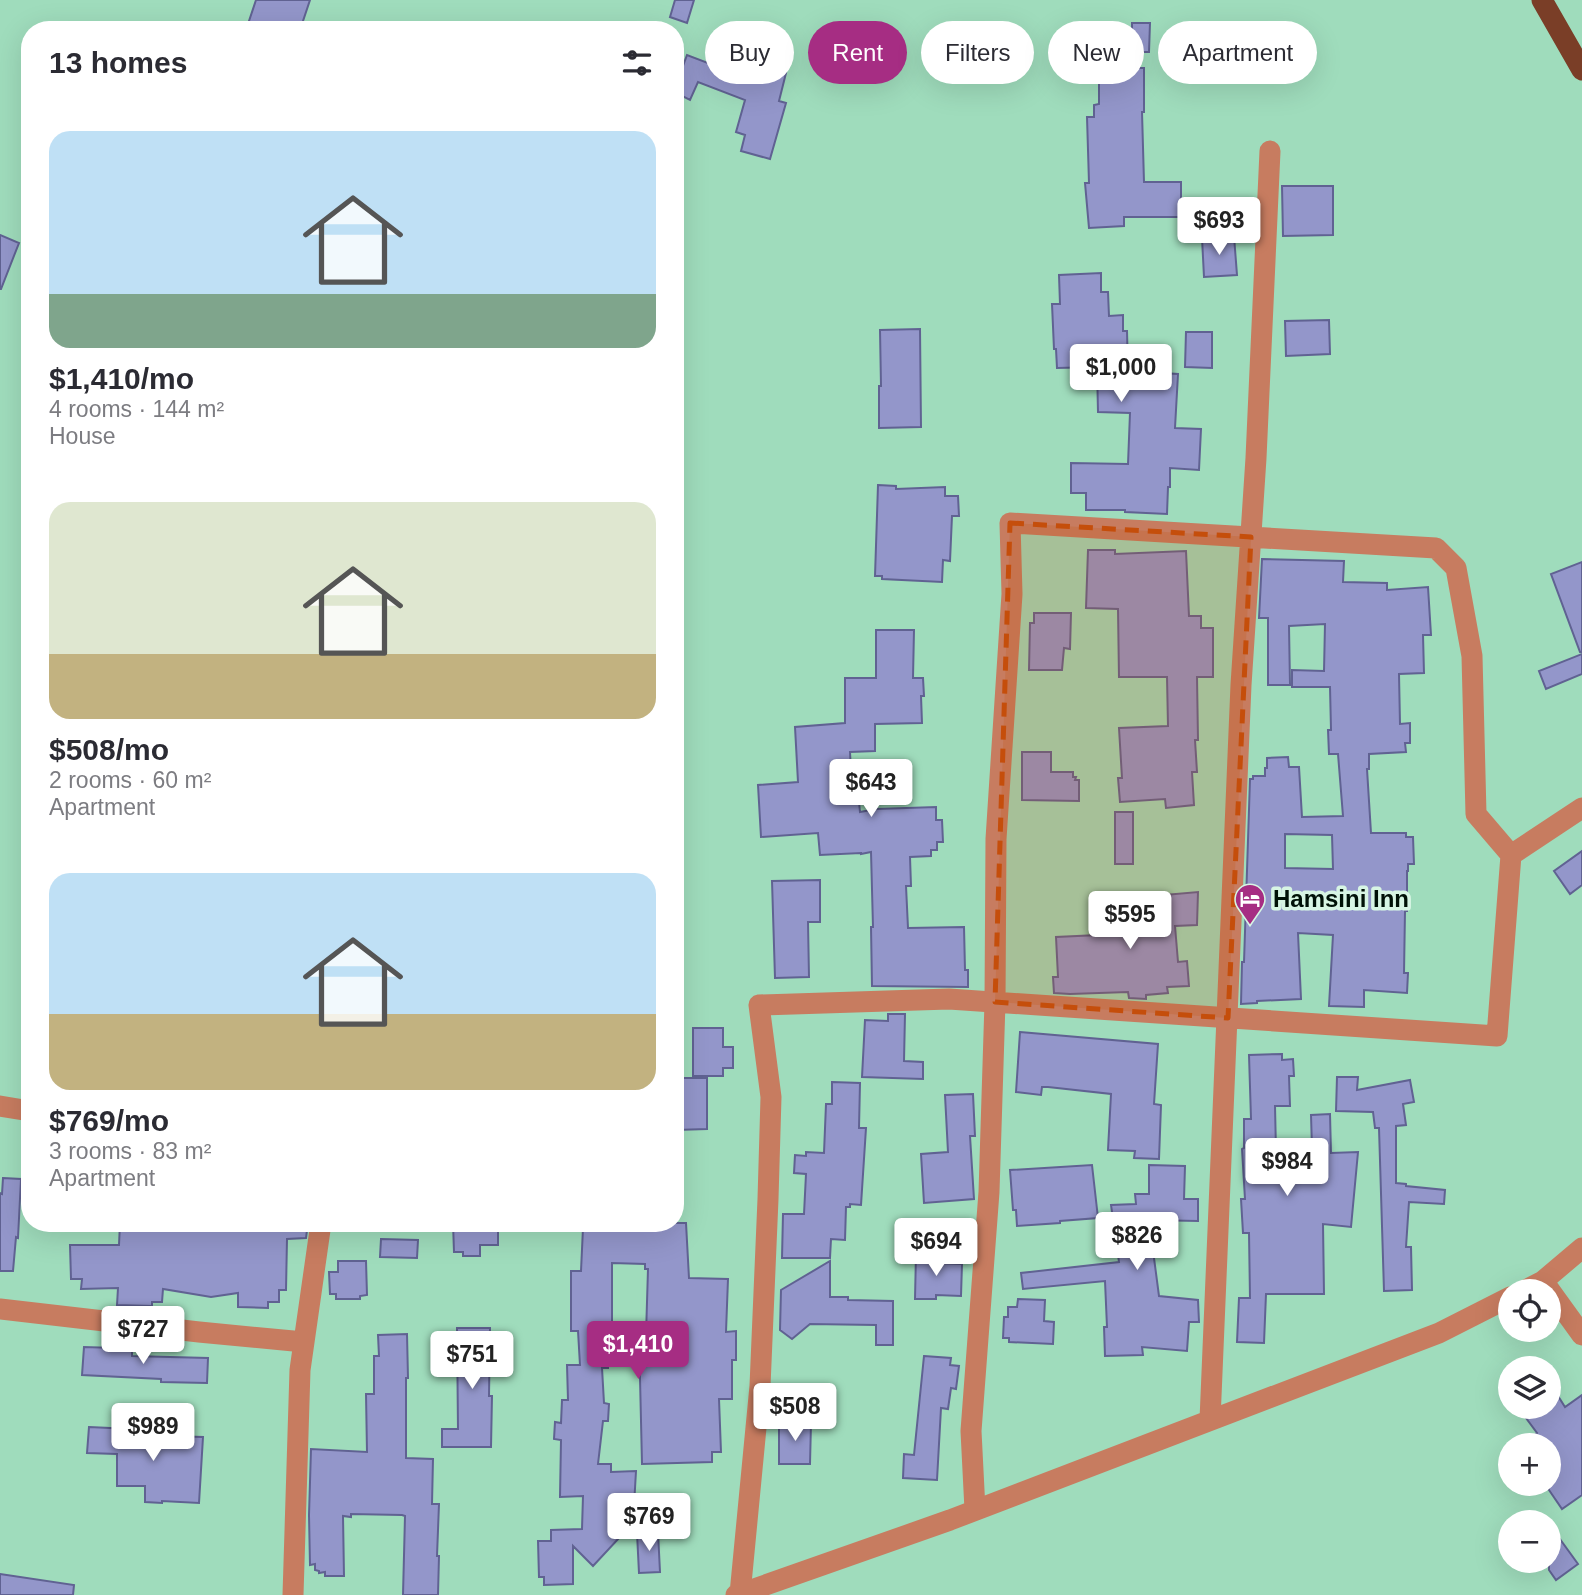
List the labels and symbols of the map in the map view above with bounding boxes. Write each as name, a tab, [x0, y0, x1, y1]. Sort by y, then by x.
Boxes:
pin: $693	[1178, 198, 1260, 257]
pin: $1,000	[1064, 344, 1178, 404]
pin: $643	[830, 760, 912, 819]
hotel icon: Hamsini Inn	[1233, 882, 1267, 926]
place label: Hamsini Inn	[1273, 885, 1409, 912]
pin: $595	[1089, 892, 1171, 951]
pin: $984	[1246, 1138, 1328, 1198]
pin: $826	[1096, 1212, 1178, 1272]
pin: $694	[895, 1218, 977, 1278]
pin: $727	[102, 1306, 184, 1366]
pin: $1,410	[581, 1322, 695, 1381]
pin: $751	[431, 1332, 513, 1391]
pin: $508	[754, 1384, 836, 1443]
pin: $989	[112, 1404, 194, 1463]
pin: $769	[608, 1494, 690, 1553]

